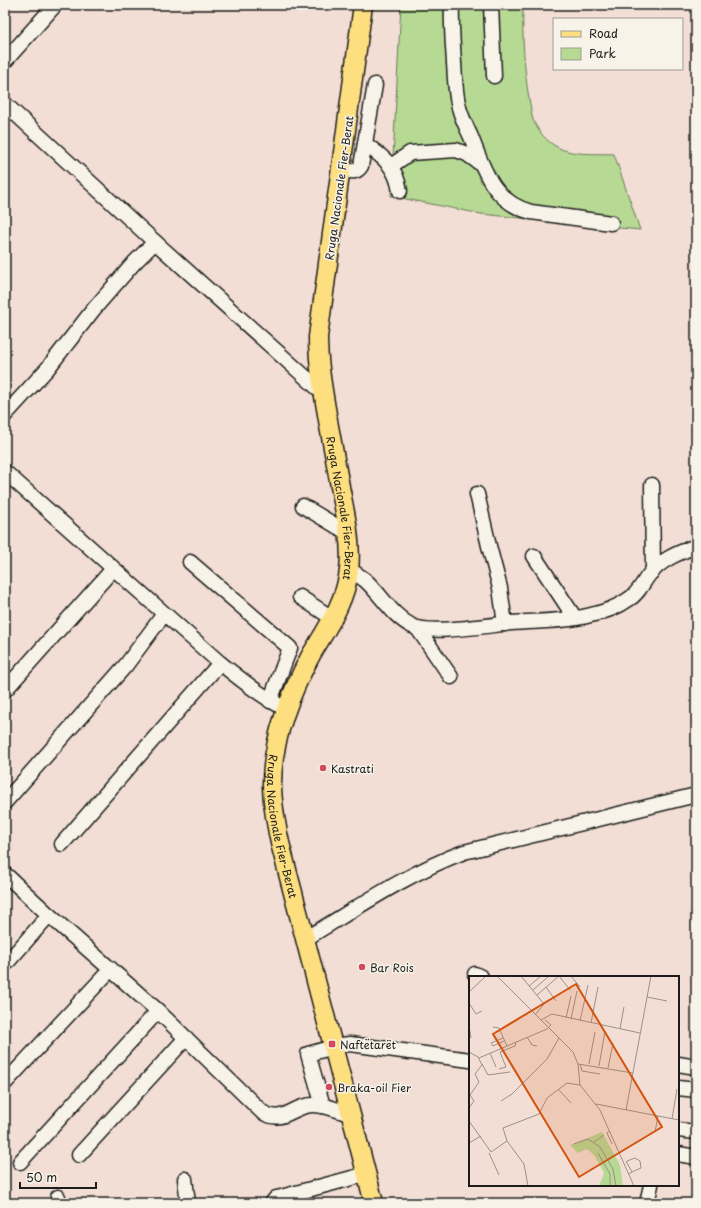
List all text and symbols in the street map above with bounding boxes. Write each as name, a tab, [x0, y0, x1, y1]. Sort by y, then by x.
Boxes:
legend	[553, 18, 683, 70]
text: Road	[589, 24, 618, 42]
text: Park	[589, 44, 616, 62]
street label: Rruga Nacionale Fier-Berat	[320, 114, 358, 261]
street label: Rruga Nacionale Fier-Berat	[322, 435, 358, 582]
street label: Rruga Nacionale Fier-Berat	[263, 753, 303, 900]
place label: Kastrati	[331, 760, 374, 777]
marker: Kastrati	[318, 763, 328, 773]
place label: Bar Rois	[370, 959, 414, 976]
marker: Bar Rois	[357, 962, 367, 972]
inset map	[469, 976, 679, 1186]
place label: Naftëtarët	[340, 1036, 397, 1053]
marker: Naftëtarët	[327, 1039, 337, 1049]
place label: Braka-oil Fier	[337, 1079, 411, 1096]
marker: Braka-oil Fier	[324, 1082, 334, 1092]
scale bar	[20, 1164, 96, 1190]
text: 50 m	[26, 1168, 57, 1186]

